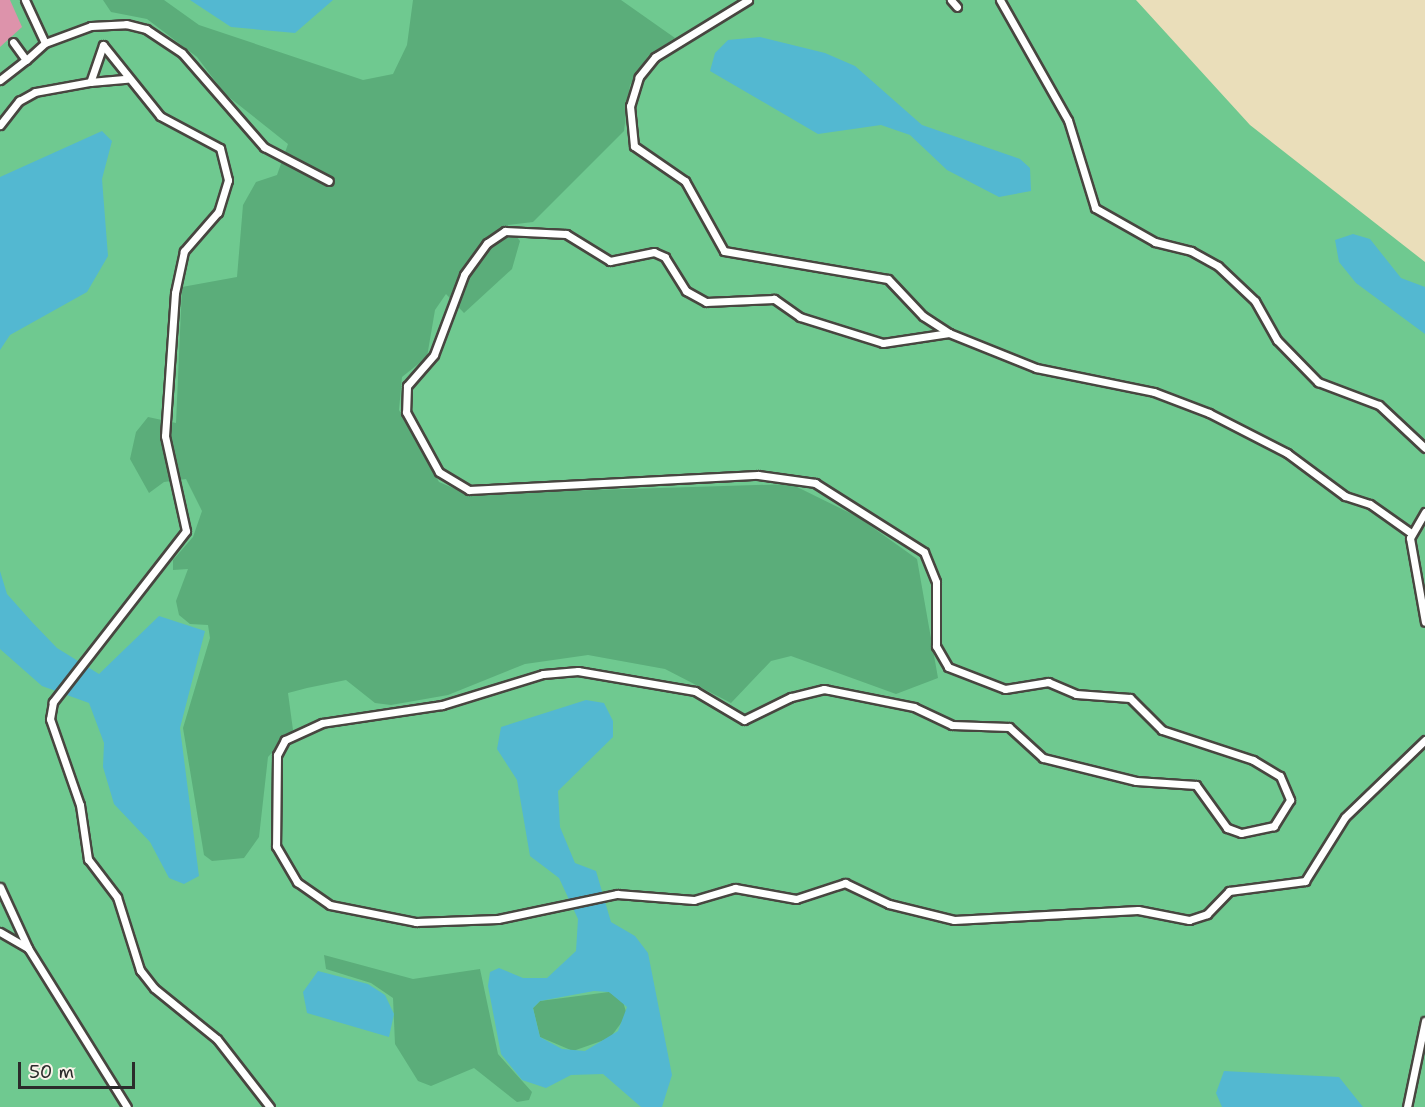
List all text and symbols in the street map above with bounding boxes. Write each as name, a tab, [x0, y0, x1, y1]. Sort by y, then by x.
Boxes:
scale bar	[21, 1050, 138, 1088]
text: 50 m	[29, 1060, 74, 1084]

